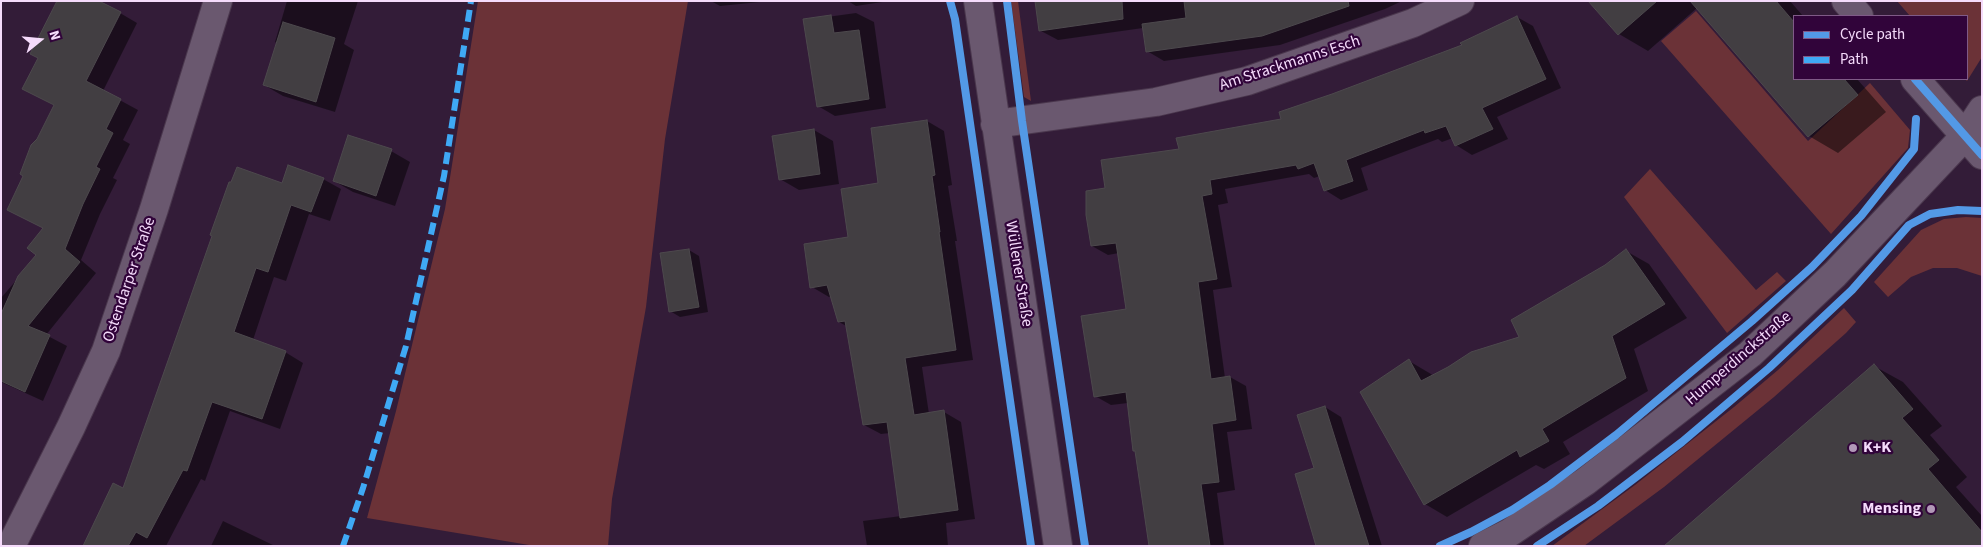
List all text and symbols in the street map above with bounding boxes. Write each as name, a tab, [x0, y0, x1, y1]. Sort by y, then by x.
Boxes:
north arrow	[15, 15, 65, 65]
legend	[1793, 15, 1968, 80]
text: Cycle path	[1840, 24, 1905, 45]
text: N	[43, 28, 65, 43]
street label: Am Strackmanns Esch	[1217, 32, 1363, 96]
text: Path	[1840, 49, 1868, 70]
street label: Ostendarper Straße	[100, 215, 160, 345]
street label: Wüllener Straße	[1000, 220, 1036, 328]
street label: Humperdinckstraße	[1682, 308, 1796, 410]
place label: K+K	[1863, 438, 1891, 458]
marker: K+K	[1847, 442, 1859, 454]
place label: Mensing	[1862, 499, 1921, 519]
marker: Mensing	[1925, 503, 1937, 515]

